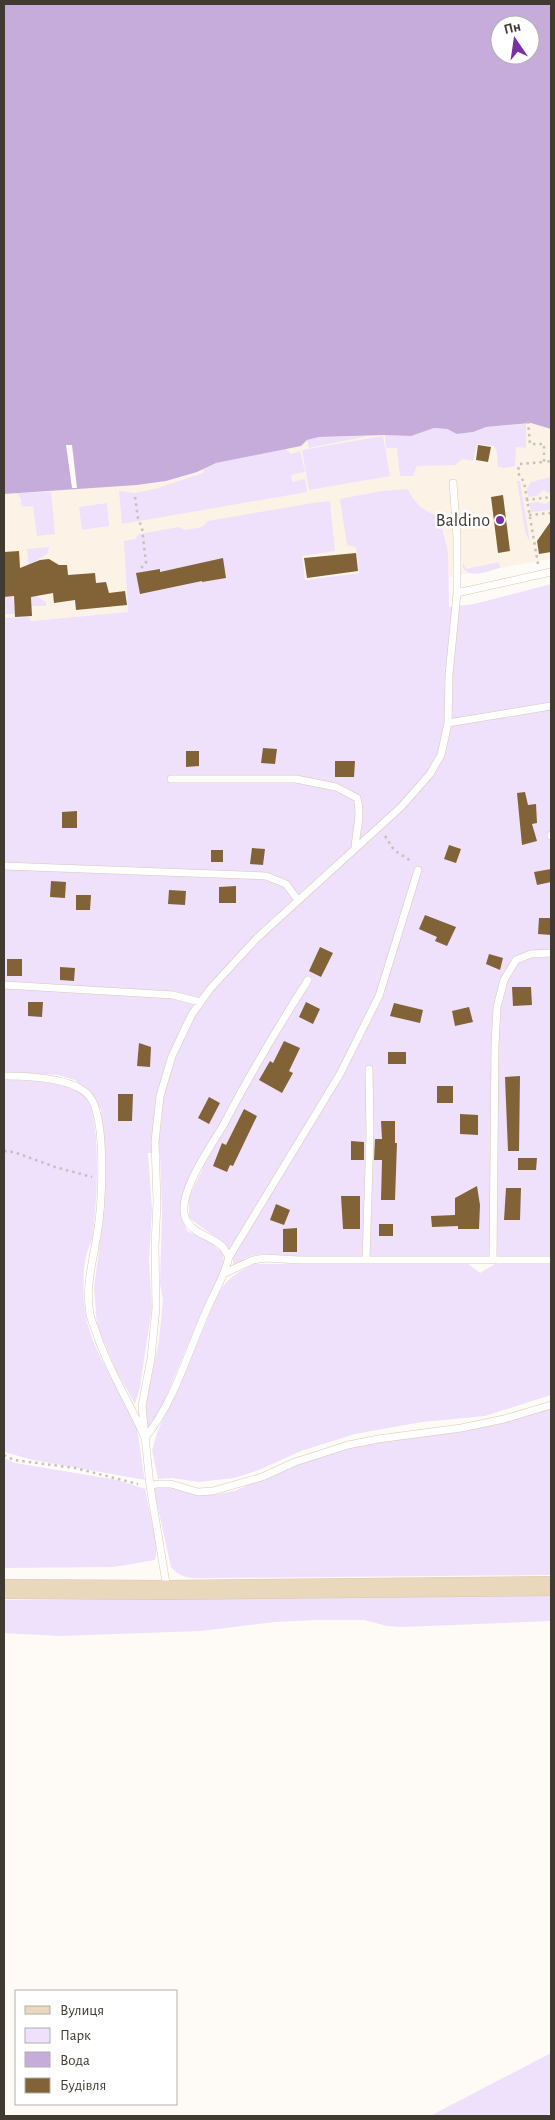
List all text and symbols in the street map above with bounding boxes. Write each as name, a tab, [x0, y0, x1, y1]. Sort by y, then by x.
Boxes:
north arrow	[490, 15, 540, 65]
text: Пн	[502, 20, 522, 37]
place label: Baldino	[436, 512, 490, 530]
marker: Baldino	[494, 514, 506, 526]
legend	[15, 1990, 178, 2105]
text: Вулиця	[60, 2003, 104, 2018]
text: Парк	[60, 2028, 91, 2043]
text: Вода	[60, 2053, 90, 2068]
text: Будівля	[60, 2078, 106, 2093]

